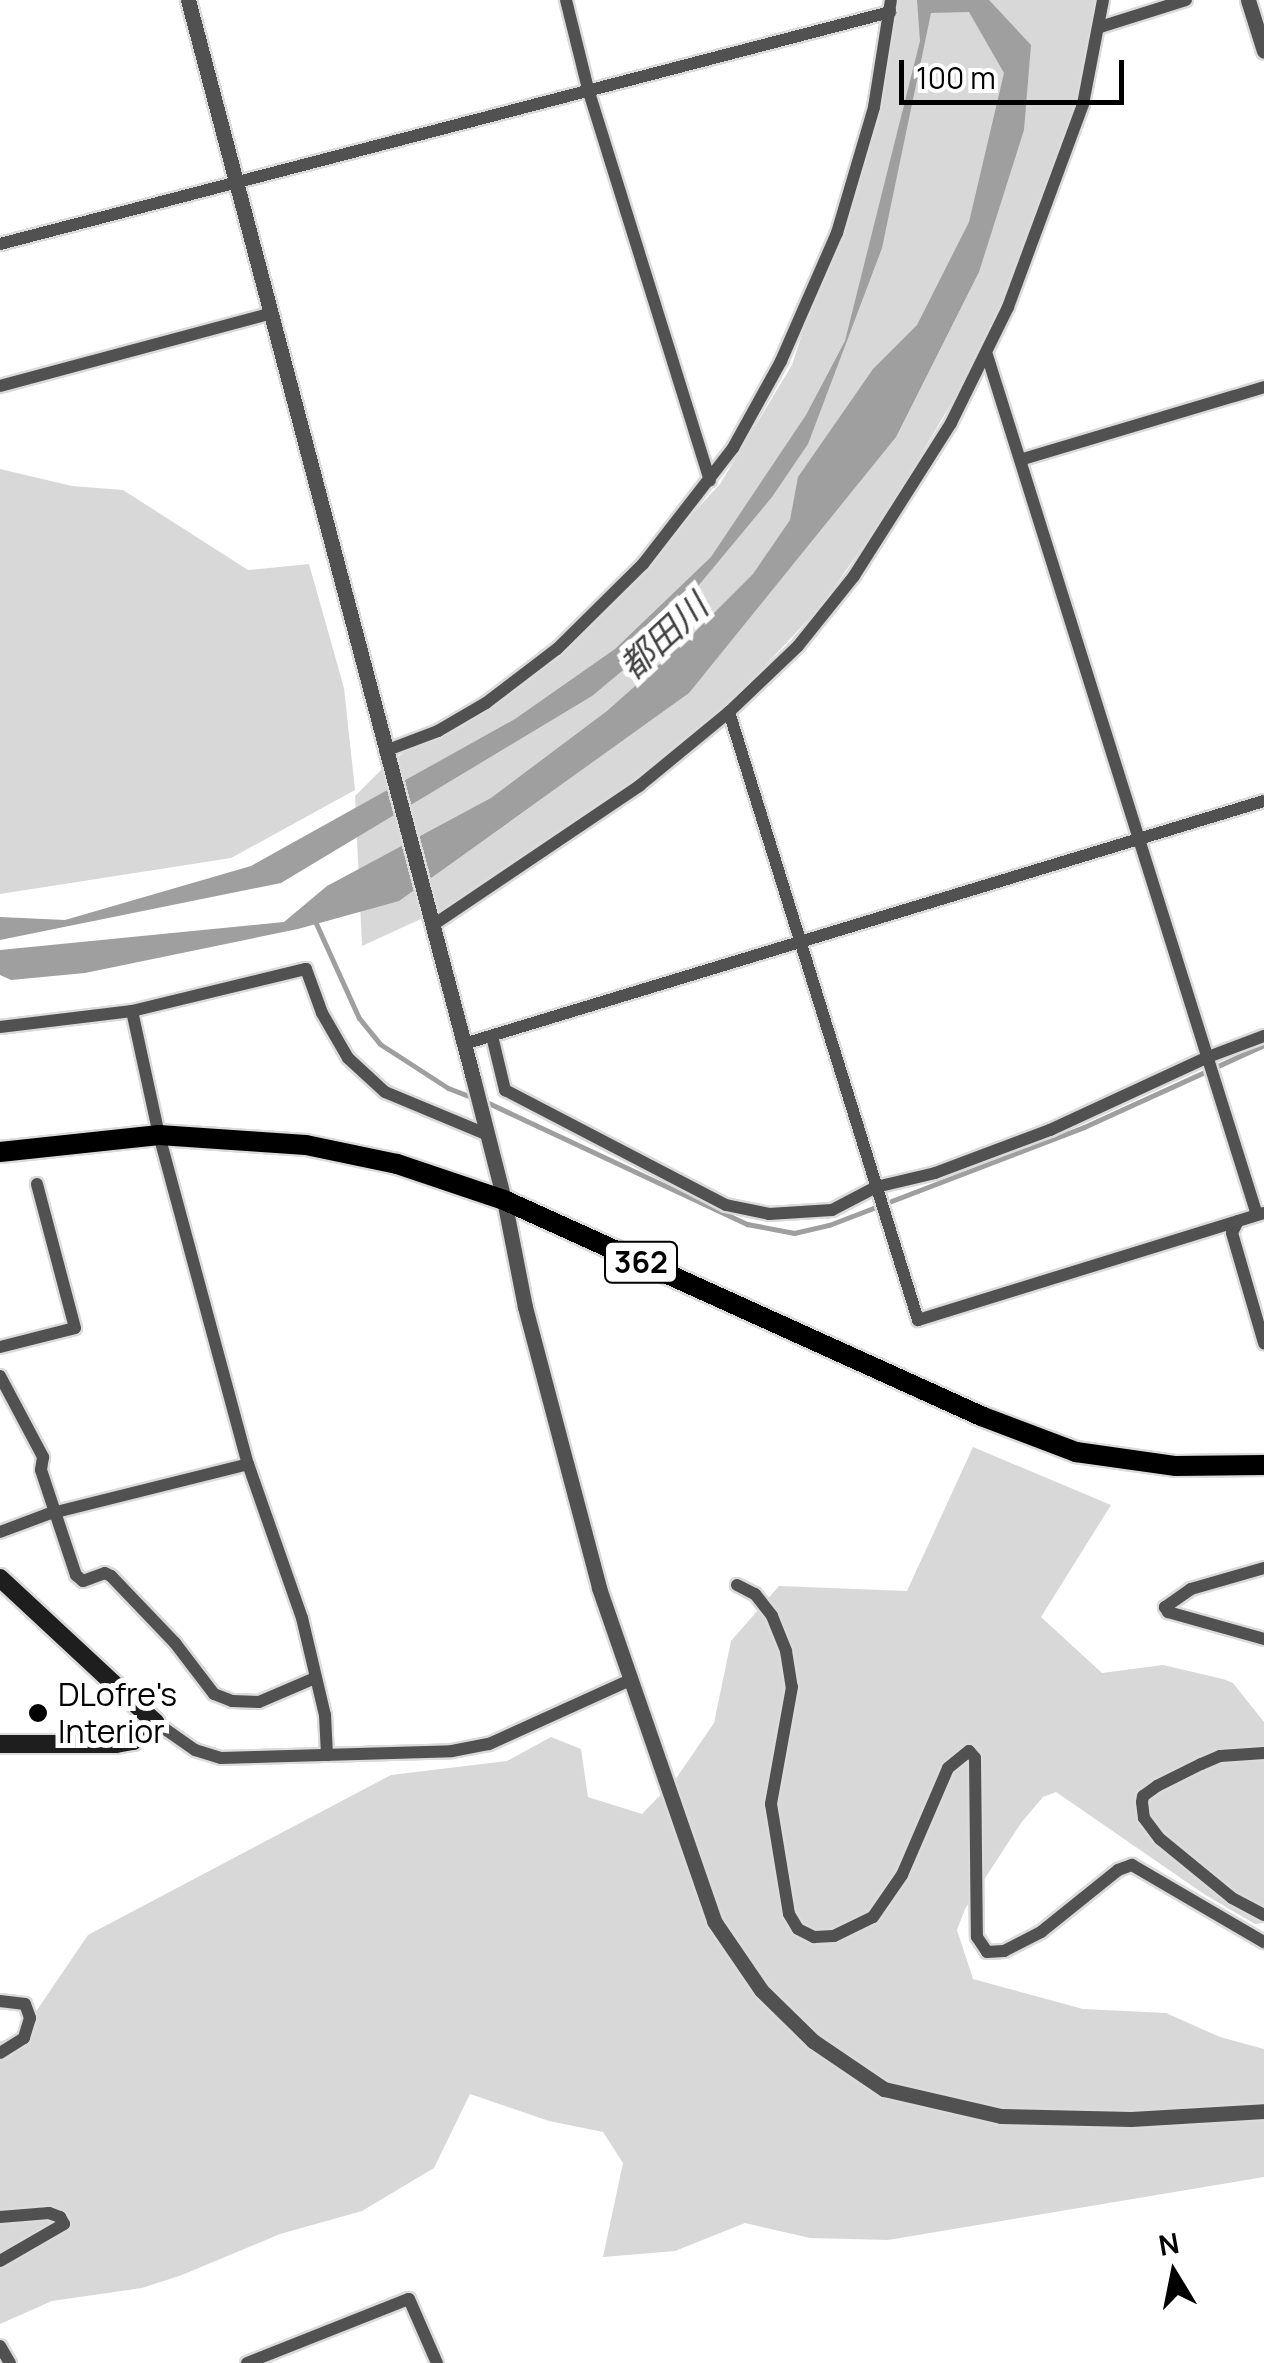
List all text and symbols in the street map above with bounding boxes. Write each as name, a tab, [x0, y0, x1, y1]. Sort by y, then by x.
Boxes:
scale bar	[904, 40, 1129, 102]
text: 100 m	[916, 57, 996, 98]
water label: 都田川	[610, 585, 716, 687]
road number: 362	[604, 1237, 678, 1287]
place label: DLofre's Interior	[58, 1676, 177, 1751]
marker: DLofre's Interior	[27, 1702, 49, 1724]
north arrow	[1124, 2223, 1224, 2323]
text: N	[1156, 2223, 1182, 2264]

